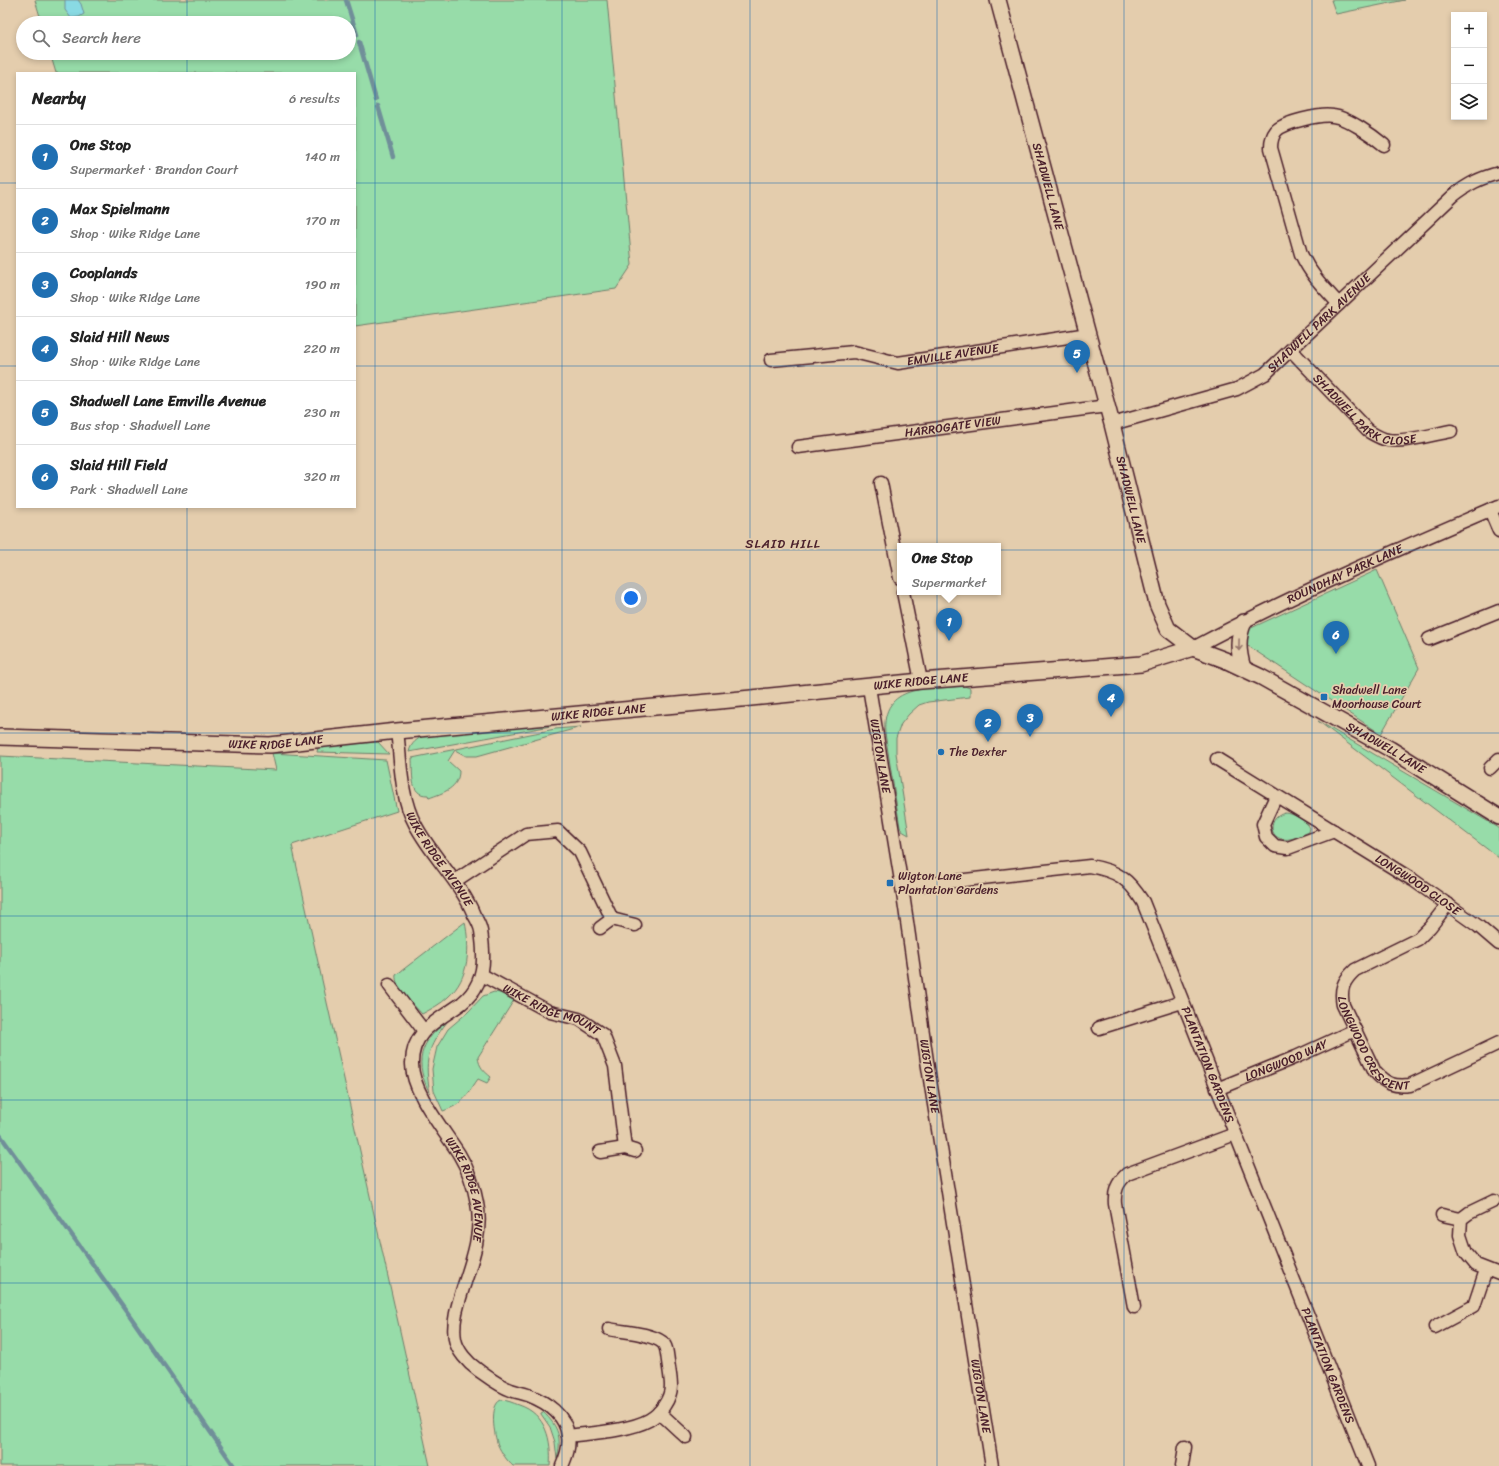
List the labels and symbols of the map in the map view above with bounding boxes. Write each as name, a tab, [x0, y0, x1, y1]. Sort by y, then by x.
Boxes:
street label: SHADWELL LANE	[1026, 140, 1071, 234]
street label: SHADWELL PARK AVENUE	[1262, 267, 1377, 378]
street label: EMVILLE AVENUE	[905, 337, 1001, 373]
pin: 5	[1064, 340, 1090, 373]
street label: SHADWELL PARK CLOSE	[1308, 368, 1419, 452]
street label: HARROGATE VIEW	[903, 409, 1003, 444]
street label: SHADWELL LANE	[1109, 453, 1153, 547]
district label: SLAID HILL	[745, 532, 821, 555]
street label: ROUNDHAY PARK LANE	[1283, 537, 1408, 610]
your location	[621, 588, 641, 608]
pin: 1	[936, 608, 962, 641]
pin: 6	[1323, 621, 1349, 654]
one-way arrow	[1235, 638, 1242, 651]
street label: WIKE RIDGE LANE	[872, 666, 970, 697]
place label: Shadwell Lane Moorhouse Court	[1332, 679, 1422, 715]
pin: 4	[1098, 684, 1124, 717]
marker: Shadwell Lane Moorhouse Court	[1319, 692, 1329, 702]
street label: WIKE RIDGE LANE	[550, 697, 648, 728]
pin: 3	[1017, 704, 1043, 737]
pin: 2	[975, 709, 1001, 742]
street label: SHADWELL LANE	[1342, 716, 1432, 781]
street label: WIGTON LANE	[863, 717, 898, 796]
street label: WIKE RIDGE LANE	[228, 728, 325, 756]
place label: The Dexter	[949, 741, 1007, 763]
marker: The Dexter	[936, 747, 946, 757]
street label: WIKE RIDGE AVENUE	[400, 808, 480, 912]
street label: LONGWOOD CLOSE	[1371, 848, 1466, 922]
place label: Wigton Lane Plantation Gardens	[898, 865, 998, 901]
marker: Wigton Lane Plantation Gardens	[885, 878, 895, 888]
street label: WIKE RIDGE MOUNT	[499, 977, 605, 1042]
street label: LONGWOOD CRESCENT	[1331, 995, 1411, 1097]
street label: PLANTATION GARDENS	[1175, 1003, 1241, 1127]
street label: LONGWOOD WAY	[1241, 1032, 1333, 1088]
street label: WIGTON LANE	[913, 1038, 946, 1116]
street label: WIKE RIDGE AVENUE	[439, 1132, 490, 1245]
street label: PLANTATION GARDENS	[1295, 1304, 1361, 1428]
street label: WIGTON LANE	[964, 1357, 998, 1436]

